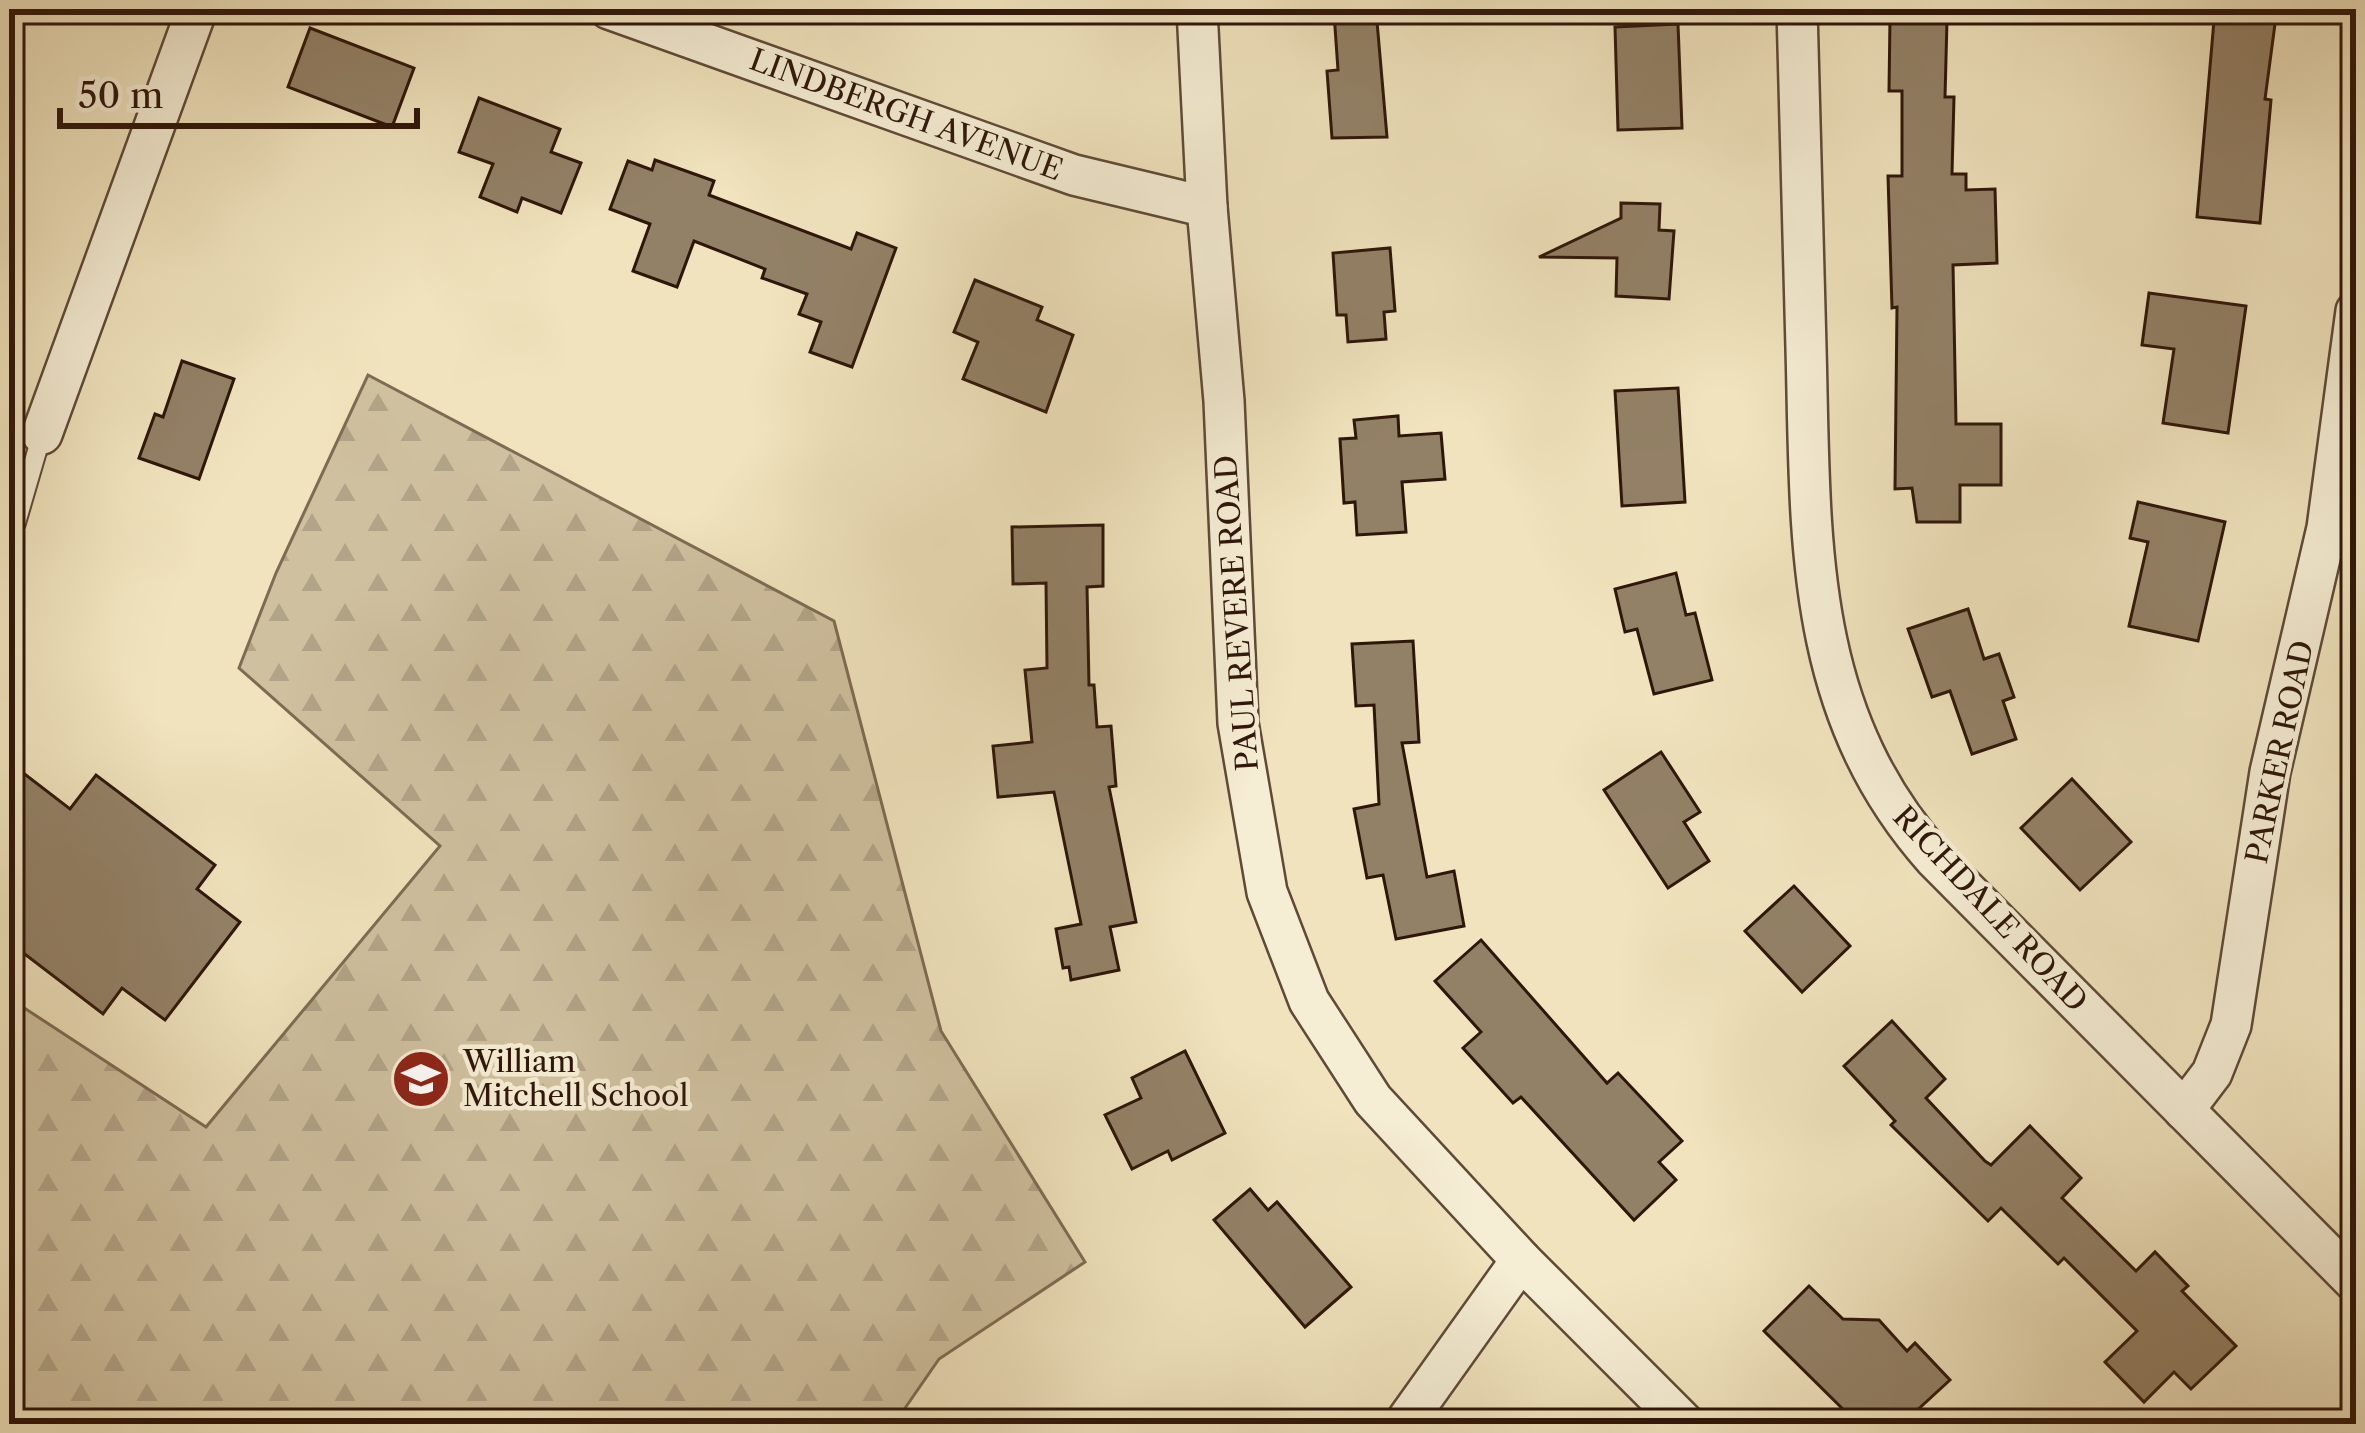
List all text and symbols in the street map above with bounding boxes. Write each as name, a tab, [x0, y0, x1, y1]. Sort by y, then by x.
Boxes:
street label: LINDBERGH AVENUE	[745, 41, 1068, 188]
scale bar	[60, 54, 417, 128]
text: 50 m	[78, 73, 163, 117]
street label: PAUL REVERE ROAD	[1207, 454, 1266, 772]
street label: PARKER ROAD	[2238, 637, 2321, 867]
street label: RICHDALE ROAD	[1886, 798, 2095, 1019]
place label: William Mitchell School	[462, 1043, 688, 1114]
school or university icon: William Mitchell School	[390, 1048, 452, 1110]

